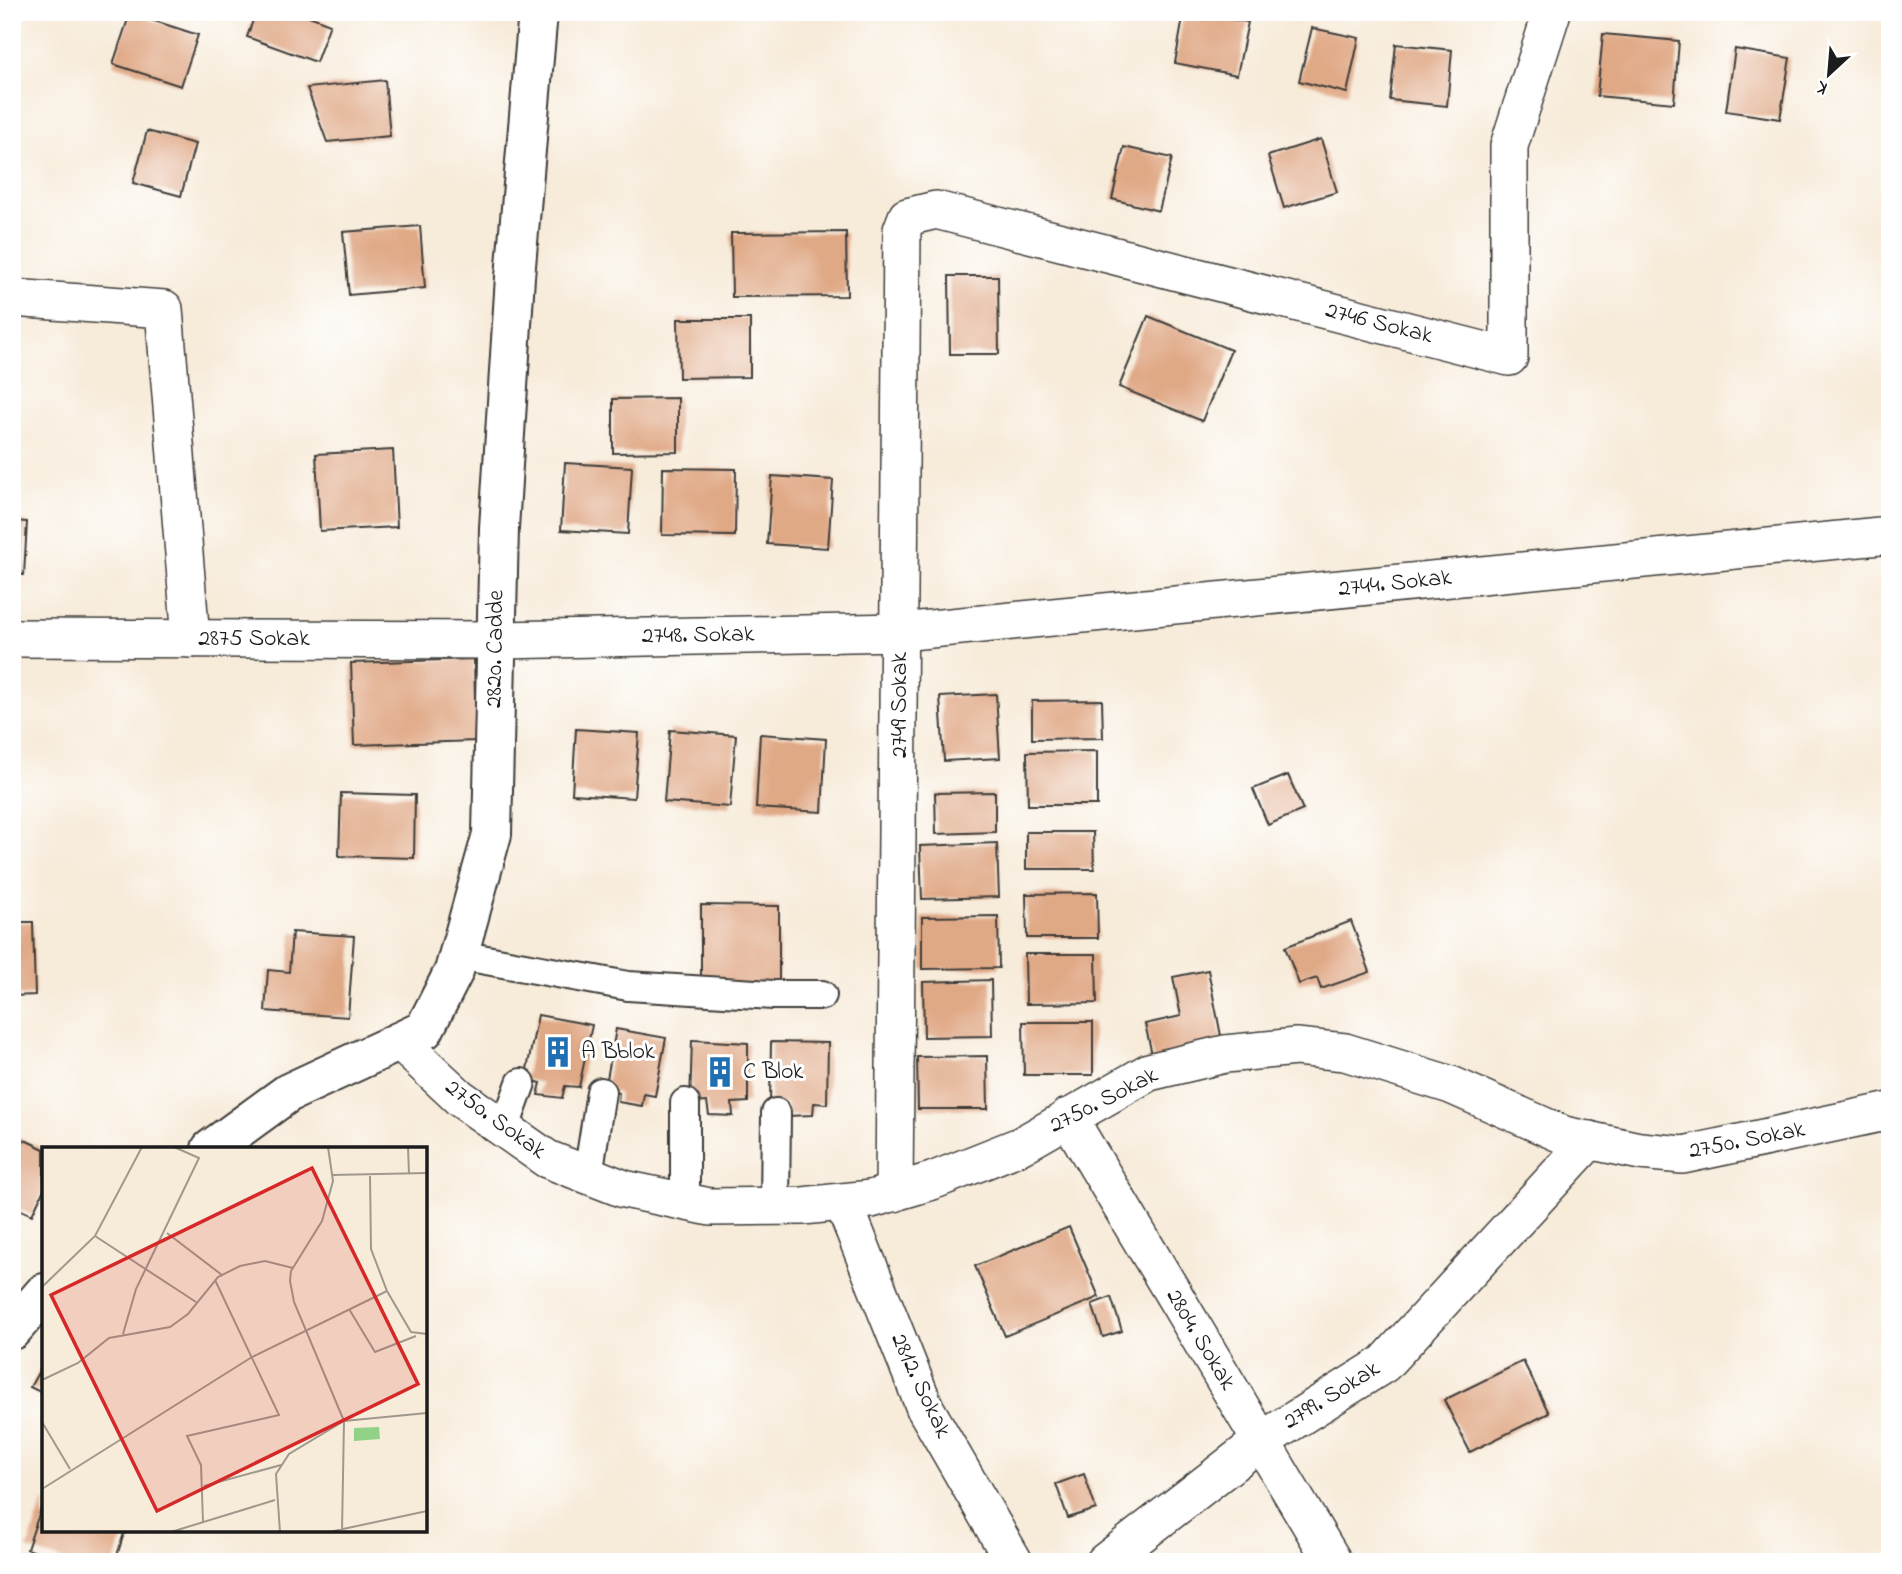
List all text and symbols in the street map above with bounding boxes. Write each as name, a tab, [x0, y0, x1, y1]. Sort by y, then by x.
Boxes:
north arrow	[1794, 38, 1864, 108]
text: K	[1812, 73, 1833, 101]
street label: 2746 Sokak	[1322, 294, 1437, 354]
street label: 2744. Sokak	[1337, 561, 1454, 607]
street label: 2820. Cadde	[477, 589, 515, 708]
street label: 2748. Sokak	[641, 618, 755, 654]
street label: 2875 Sokak	[198, 622, 310, 657]
street label: 2749 Sokak	[883, 651, 918, 758]
building icon: A Bblok	[541, 1035, 575, 1069]
place label: A Bblok	[581, 1035, 655, 1070]
building icon: C Blok	[703, 1055, 737, 1089]
place label: C Blok	[743, 1055, 804, 1090]
street label: 2750. Sokak	[1043, 1058, 1165, 1143]
street label: 2750. Sokak	[437, 1071, 553, 1169]
street label: 2750. Sokak	[1686, 1112, 1809, 1169]
inset map	[42, 1147, 427, 1532]
street label: 2804. Sokak	[1156, 1282, 1244, 1398]
street label: 2812. Sokak	[880, 1328, 960, 1445]
street label: 2799. Sokak	[1277, 1352, 1388, 1440]

